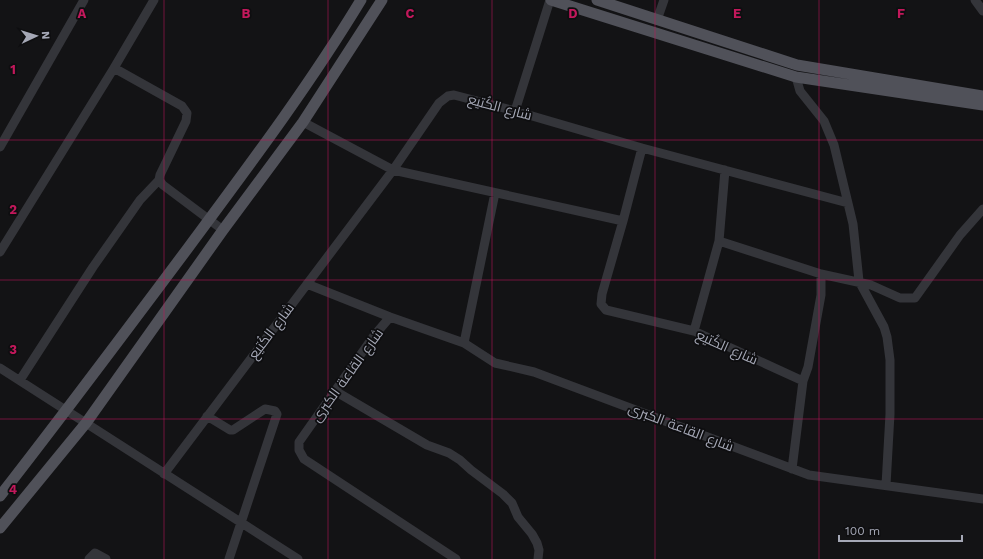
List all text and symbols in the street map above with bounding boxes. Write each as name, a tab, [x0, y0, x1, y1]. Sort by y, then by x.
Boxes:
text: A	[78, 6, 87, 21]
text: B	[242, 6, 251, 21]
text: C	[406, 6, 415, 21]
text: D	[568, 6, 578, 21]
text: E	[733, 6, 741, 21]
text: F	[897, 6, 905, 21]
north arrow	[16, 16, 56, 56]
text: N	[39, 31, 52, 40]
text: 1	[10, 62, 16, 77]
street label: شارع الكُتيع	[466, 91, 534, 124]
text: 2	[9, 202, 17, 217]
street label: شارع الكُتيع	[245, 300, 298, 363]
street label: شارع القاعة الكبرى	[308, 325, 387, 425]
street label: شارع الكُتيع	[693, 326, 760, 369]
text: 3	[9, 342, 17, 357]
street label: شارع القاعة الكبرى	[626, 400, 736, 455]
text: 4	[9, 482, 18, 497]
scale bar	[839, 517, 962, 543]
text: 100 m	[845, 524, 880, 538]

